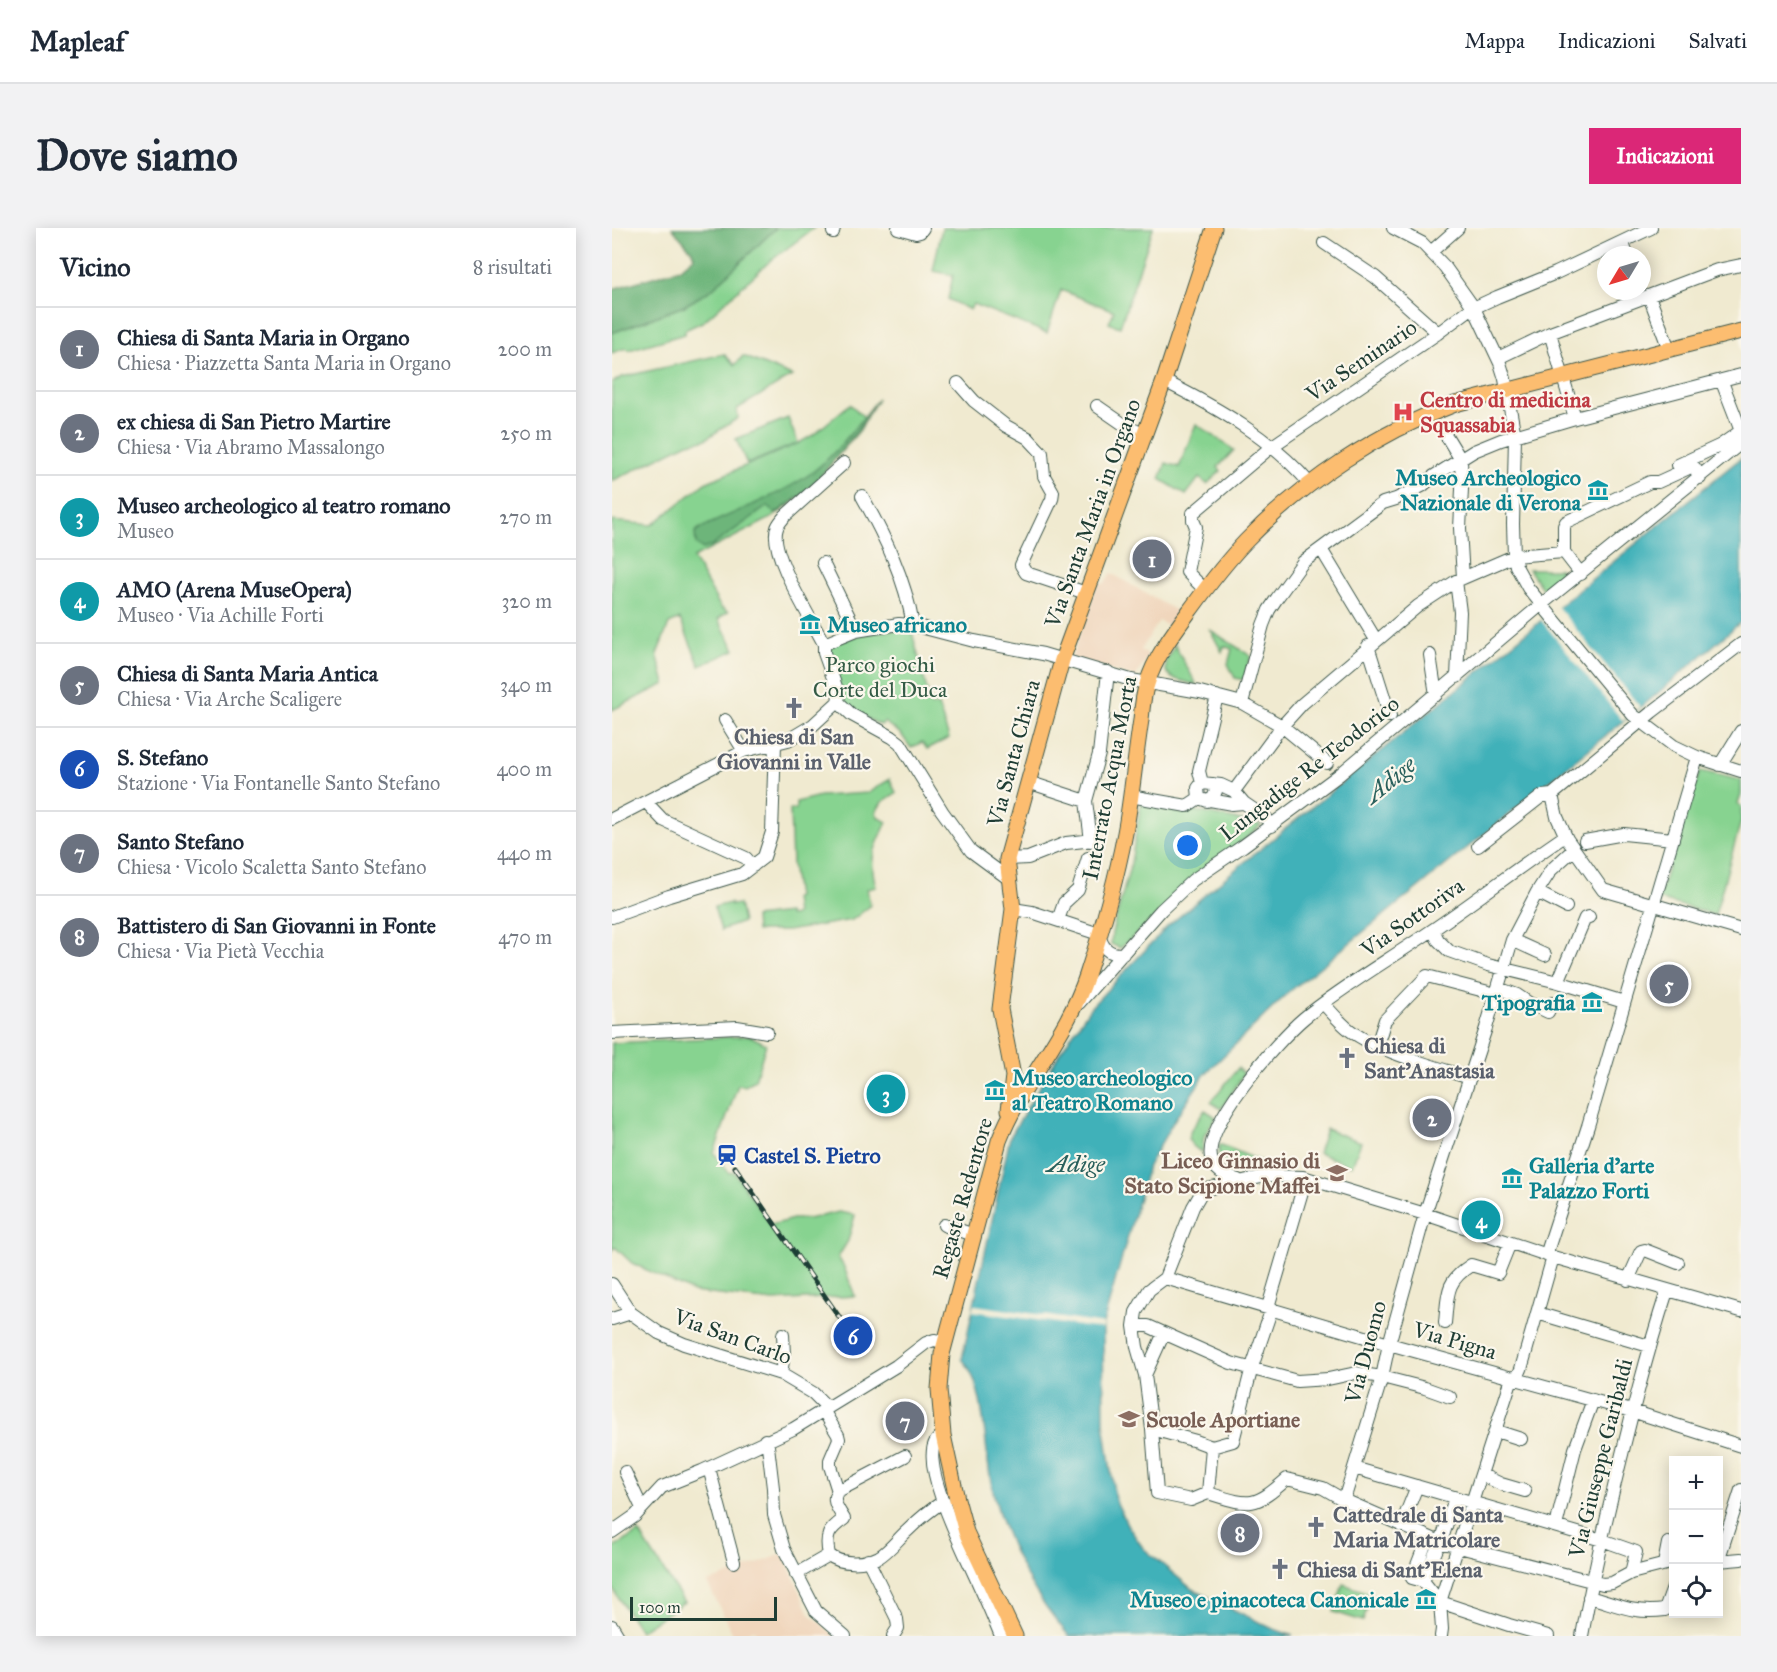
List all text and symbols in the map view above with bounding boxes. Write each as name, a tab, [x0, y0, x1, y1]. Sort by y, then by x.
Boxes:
text: Mapleaf	[30, 24, 125, 59]
text: Mappa	[1465, 28, 1525, 54]
text: Indicazioni	[1558, 28, 1656, 54]
text: Salvati	[1689, 28, 1747, 54]
button: Indicazioni	[1589, 128, 1741, 184]
text: Dove siamo	[36, 130, 238, 182]
north arrow	[1597, 246, 1651, 300]
text: Vicino	[60, 251, 131, 283]
text: 8 risultati	[473, 255, 552, 279]
street label: Via Seminario	[1300, 313, 1422, 408]
text: Chiesa di Santa Maria in Organo	[117, 324, 410, 351]
text: 1	[76, 337, 83, 361]
text: 200 m	[498, 337, 552, 361]
text: Chiesa · Piazzetta Santa Maria in Organo	[117, 351, 451, 375]
place label: Centro di medicina Squassabia	[1420, 386, 1592, 438]
street label: Via Santa Maria in Organo	[1038, 395, 1146, 632]
hospital icon: Centro di medicina Squassabia	[1391, 400, 1415, 424]
text: ex chiesa di San Pietro Martire	[117, 408, 391, 435]
text: 2	[75, 421, 84, 445]
text: 250 m	[500, 421, 552, 445]
text: Chiesa · Via Abramo Massalongo	[117, 435, 385, 459]
place label: Museo Archeologico Nazionale di Verona	[1395, 464, 1582, 516]
museum icon: Museo Archeologico Nazionale di Verona	[1586, 478, 1610, 502]
text: Museo archeologico al teatro romano	[117, 492, 451, 519]
text: 3	[76, 505, 84, 529]
text: 270 m	[499, 505, 552, 529]
text: Museo	[117, 519, 174, 543]
pin: 1	[1132, 536, 1172, 582]
text: AMO (Arena MuseOpera)	[117, 576, 352, 603]
text: 4	[74, 589, 85, 613]
text: 320 m	[501, 589, 552, 613]
text: Museo · Via Achille Forti	[117, 603, 324, 627]
place label: Museo africano	[827, 611, 967, 638]
museum icon: Museo africano	[798, 612, 822, 636]
park label: Parco giochi Corte del Duca	[813, 651, 948, 703]
text: Chiesa di Santa Maria Antica	[117, 660, 378, 687]
text: 5	[75, 673, 84, 697]
text: 340 m	[500, 673, 552, 697]
street label: Interrato Acqua Morta	[1076, 673, 1143, 882]
street label: Via Santa Chiara	[981, 676, 1046, 831]
text: Chiesa · Via Arche Scaligere	[117, 687, 342, 711]
street label: Lungadige Re Teodorico	[1214, 690, 1405, 847]
church icon: Chiesa di San Giovanni in Valle	[782, 696, 806, 720]
place label: Chiesa di San Giovanni in Valle	[717, 723, 871, 775]
text: S. Stefano	[117, 744, 208, 771]
water label: Adige	[1356, 749, 1423, 812]
text: 6	[74, 757, 85, 781]
text: 400 m	[496, 757, 552, 781]
text: Stazione · Via Fontanelle Santo Stefano	[117, 771, 440, 795]
text: Santo Stefano	[117, 828, 244, 855]
your location	[1173, 831, 1202, 860]
text: 7	[74, 841, 85, 865]
text: 440 m	[497, 841, 552, 865]
text: Chiesa · Vicolo Scaletta Santo Stefano	[117, 855, 426, 879]
street label: Via Sottoriva	[1355, 872, 1470, 963]
text: Battistero di San Giovanni in Fonte	[117, 912, 436, 939]
text: 8	[74, 925, 85, 949]
text: 470 m	[498, 925, 552, 949]
text: Chiesa · Via Pietà Vecchia	[117, 939, 324, 963]
pin: 5	[1650, 962, 1688, 1006]
place label: Tipografia	[1481, 989, 1576, 1016]
museum icon: Tipografia	[1580, 990, 1604, 1014]
place label: Chiesa di Sant'Anastasia	[1364, 1032, 1495, 1084]
church icon: Chiesa di Sant'Anastasia	[1335, 1046, 1359, 1070]
place label: Museo archeologico al Teatro Romano	[1012, 1064, 1192, 1116]
pin: 3	[866, 1072, 906, 1116]
museum icon: Museo archeologico al Teatro Romano	[983, 1078, 1007, 1102]
pin: 2	[1412, 1096, 1452, 1140]
street label: Regaste Redentore	[927, 1114, 998, 1282]
place label: Castel S. Pietro	[744, 1142, 881, 1169]
station icon: Castel S. Pietro	[715, 1143, 739, 1167]
place label: Liceo Ginnasio di Stato Scipione Maffei	[1124, 1147, 1321, 1199]
water label: Adige	[1044, 1149, 1106, 1179]
place label: Galleria d'arte Palazzo Forti	[1529, 1152, 1654, 1204]
school or university icon: Liceo Ginnasio di Stato Scipione Maffei	[1325, 1161, 1349, 1185]
museum icon: Galleria d'arte Palazzo Forti	[1500, 1166, 1524, 1190]
pin: 4	[1462, 1198, 1500, 1242]
street label: Via Duomo	[1339, 1298, 1392, 1407]
street label: Via San Carlo	[669, 1302, 795, 1370]
pin: 6	[834, 1314, 872, 1358]
street label: Via Pigna	[1409, 1315, 1500, 1365]
street label: Via Giuseppe Garibaldi	[1562, 1356, 1638, 1562]
pin: 7	[886, 1398, 924, 1444]
place label: Scuole Aportiane	[1146, 1406, 1300, 1433]
school or university icon: Scuole Aportiane	[1117, 1407, 1141, 1431]
map controls	[1669, 1456, 1723, 1618]
button: +	[1669, 1456, 1723, 1510]
place label: Cattedrale di Santa Maria Matricolare	[1333, 1501, 1504, 1553]
pin: 8	[1220, 1510, 1260, 1556]
button: −	[1669, 1510, 1723, 1564]
church icon: Cattedrale di Santa Maria Matricolare	[1304, 1515, 1328, 1539]
place label: Chiesa di Sant'Elena	[1297, 1556, 1483, 1583]
church icon: Chiesa di Sant'Elena	[1268, 1557, 1292, 1581]
button: locate	[1669, 1564, 1723, 1618]
place label: Museo e pinacoteca Canonicale	[1130, 1586, 1409, 1613]
museum icon: Museo e pinacoteca Canonicale	[1414, 1587, 1438, 1611]
scale bar	[630, 1594, 777, 1622]
text: 100 m	[639, 1598, 681, 1617]

